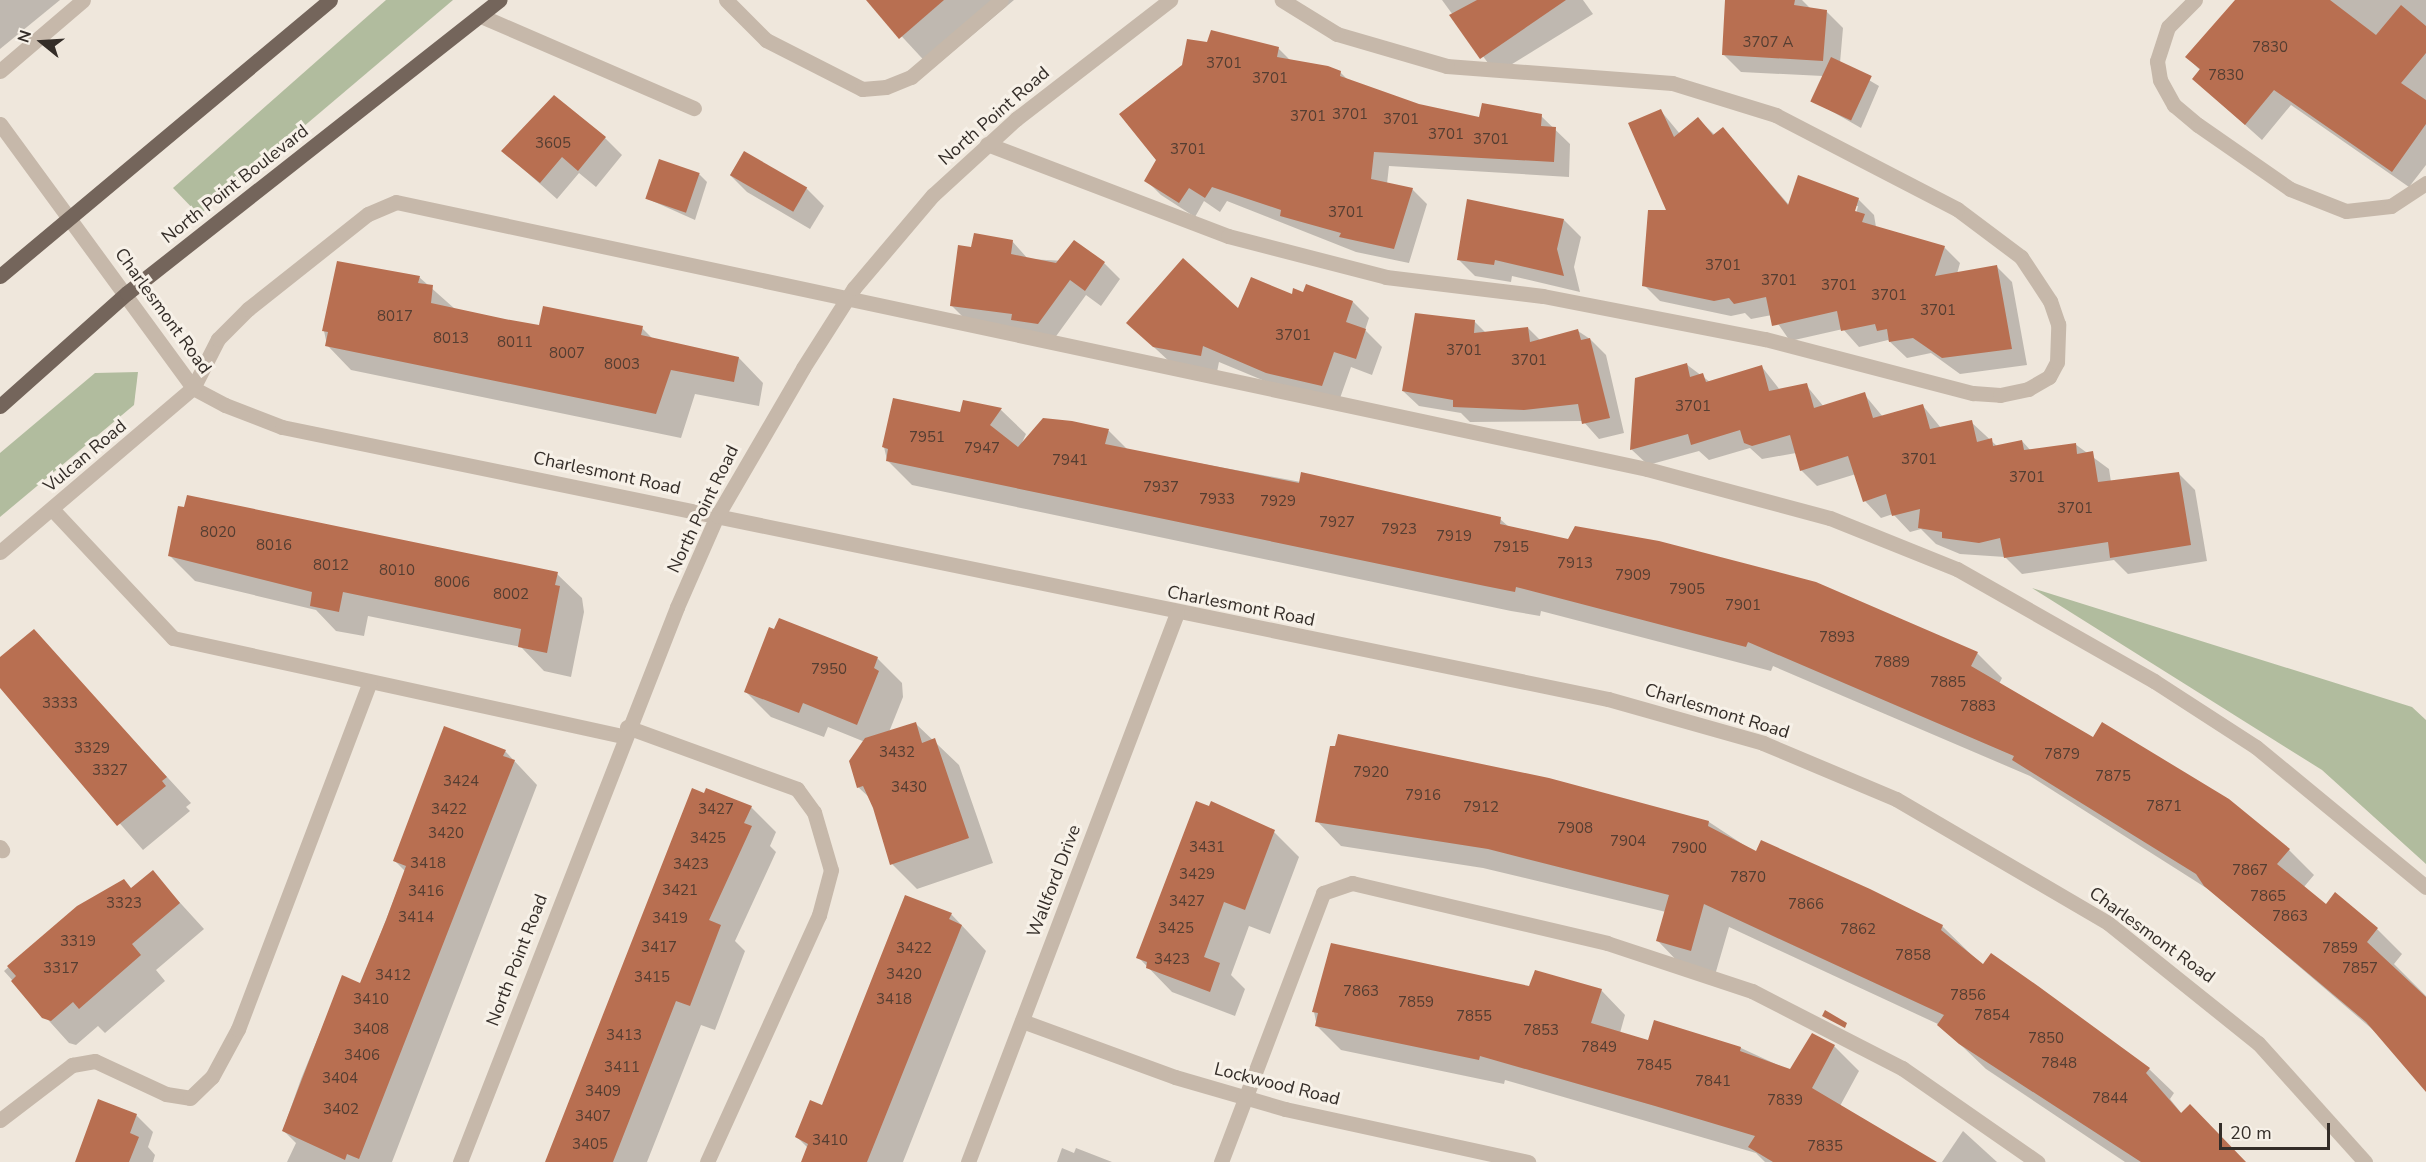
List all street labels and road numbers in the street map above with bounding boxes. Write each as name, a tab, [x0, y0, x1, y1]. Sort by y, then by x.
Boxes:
street label: North Point Road	[934, 62, 1054, 170]
street label: North Point Boulevard	[157, 120, 313, 248]
street label: Charlesmont Road	[110, 244, 216, 378]
street label: Vulcan Road	[39, 415, 131, 497]
street label: North Point Road	[663, 442, 743, 576]
street label: Charlesmont Road	[531, 447, 683, 499]
street label: Charlesmont Road	[1165, 581, 1317, 631]
street label: Charlesmont Road	[1642, 679, 1792, 743]
street label: Wallford Drive	[1023, 822, 1085, 940]
street label: Charlesmont Road	[2085, 882, 2219, 988]
street label: North Point Road	[482, 891, 552, 1029]
street label: Lockwood Road	[1212, 1058, 1342, 1110]

